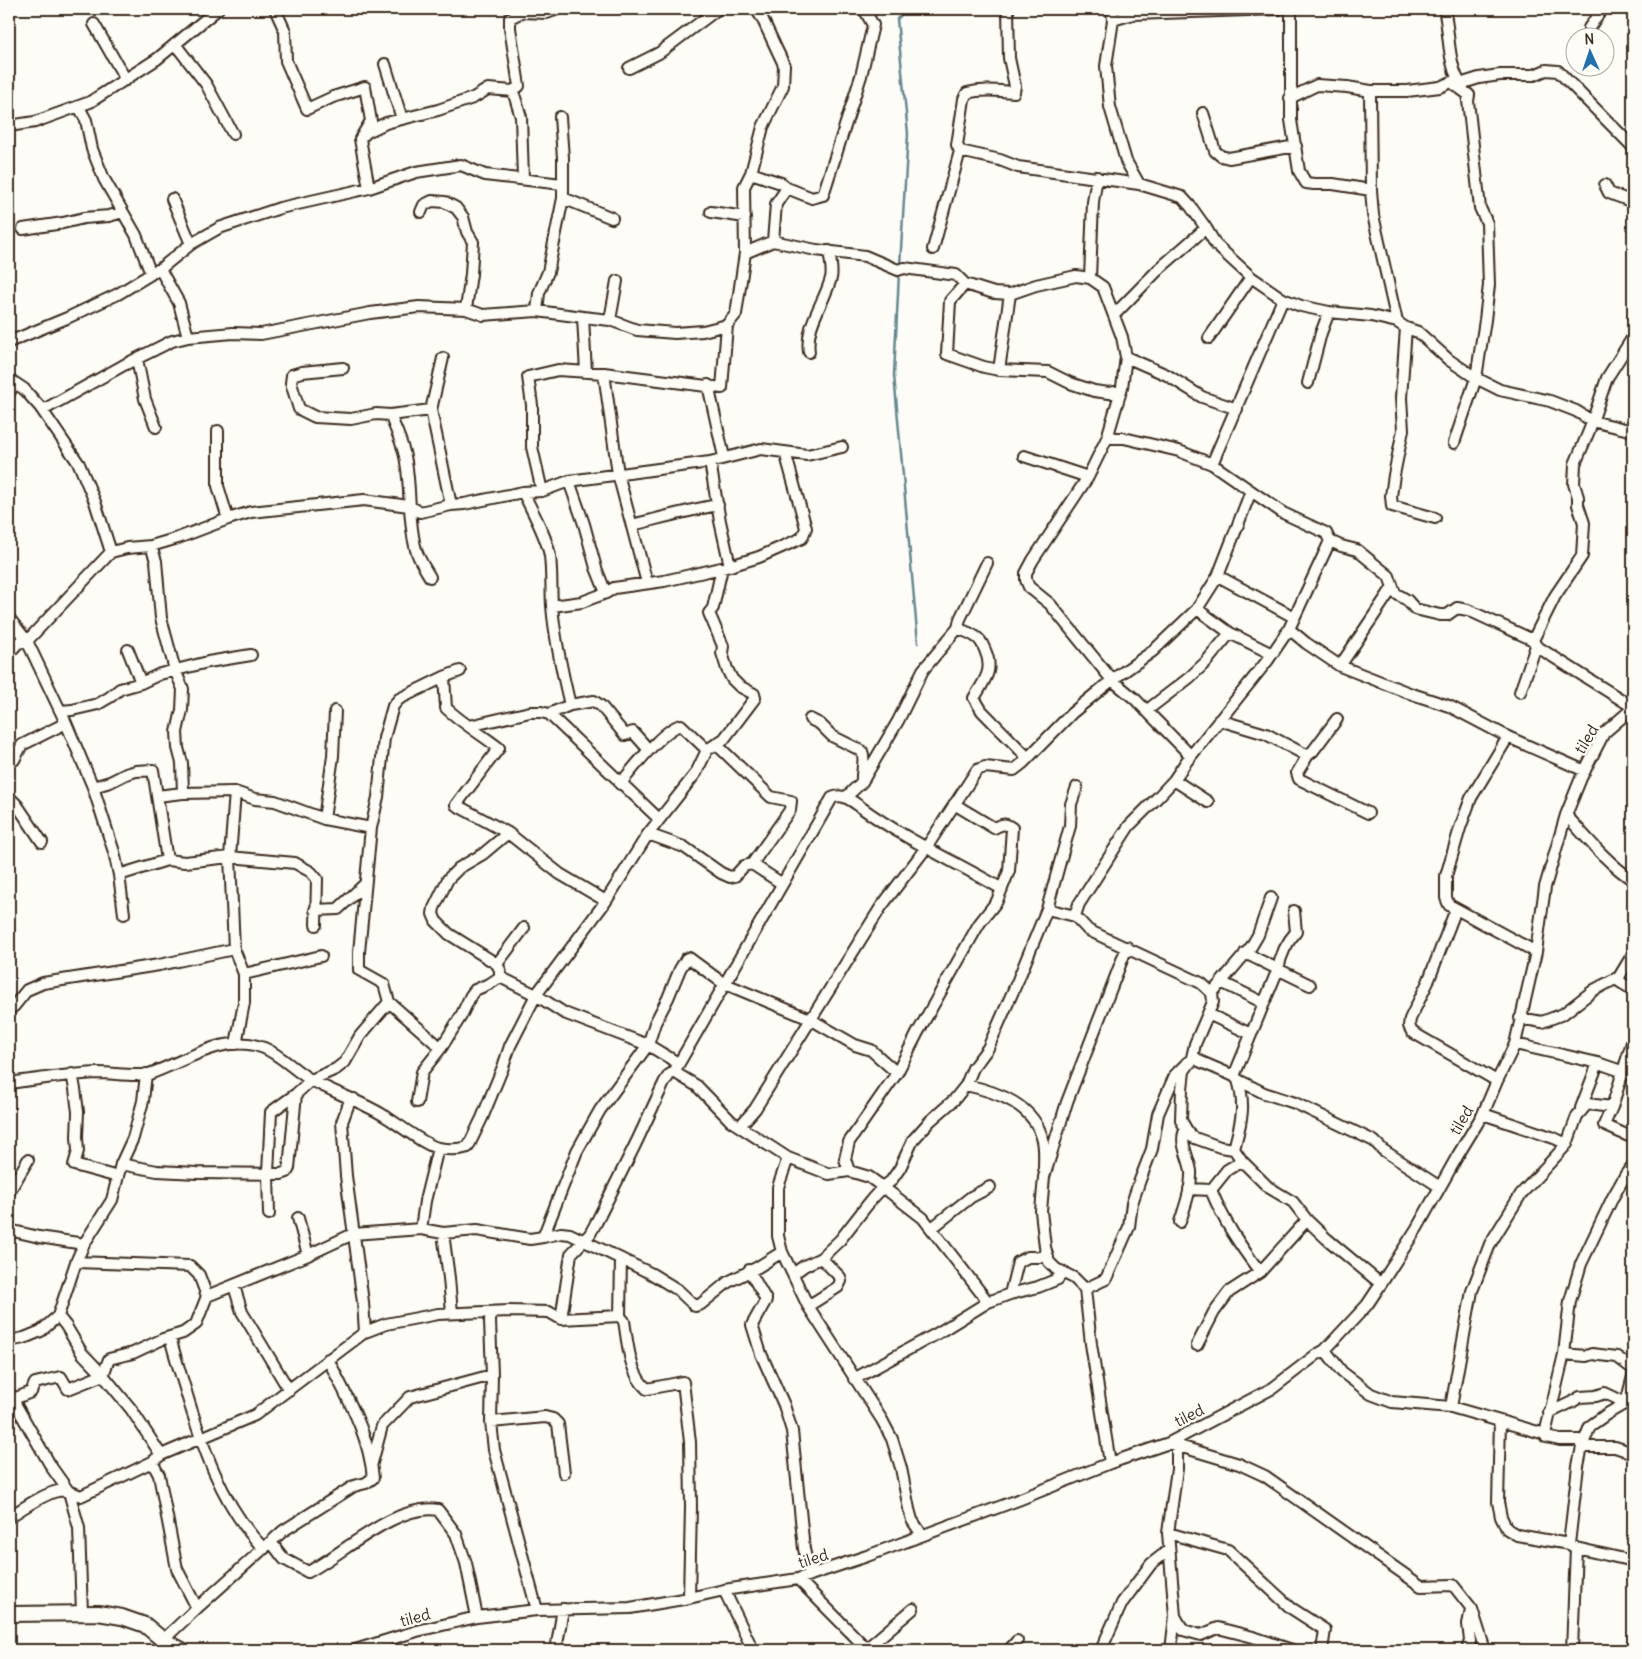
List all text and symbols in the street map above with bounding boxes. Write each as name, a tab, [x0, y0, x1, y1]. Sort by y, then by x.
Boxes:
north arrow	[1564, 28, 1614, 78]
text: N	[1584, 30, 1595, 48]
street label: tiled	[1570, 721, 1602, 757]
street label: tiled	[1445, 1102, 1477, 1138]
street label: tiled	[1171, 1399, 1207, 1431]
street label: tiled	[795, 1544, 831, 1572]
street label: tiled	[398, 1603, 432, 1631]

